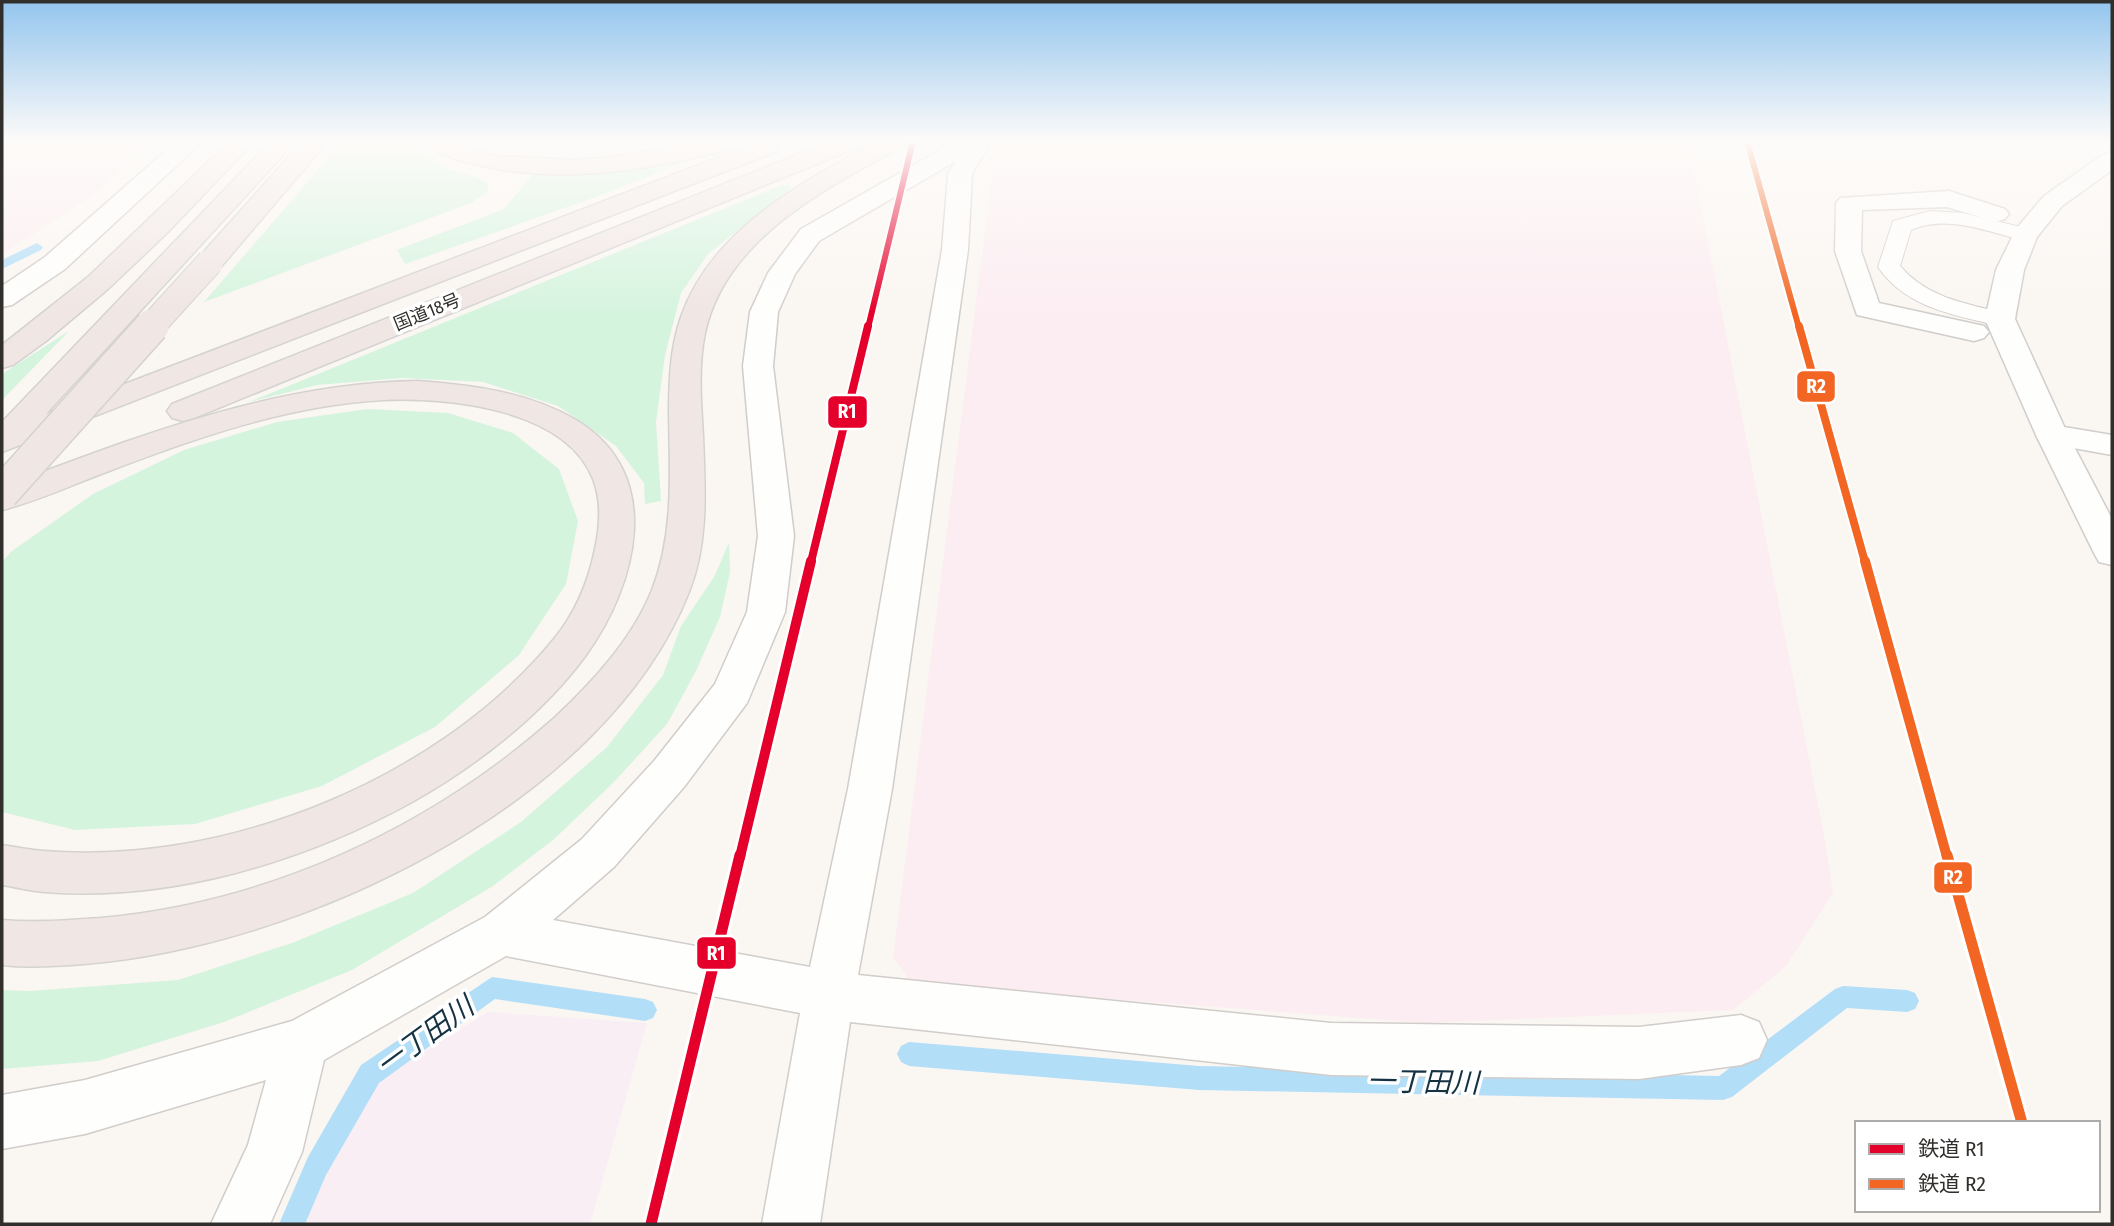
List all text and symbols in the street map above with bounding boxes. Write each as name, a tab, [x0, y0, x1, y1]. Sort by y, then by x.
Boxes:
street label: 国道18号	[390, 289, 464, 335]
line badge: R2	[1796, 370, 1836, 403]
text: R2	[1806, 375, 1826, 398]
line badge: R1	[827, 395, 868, 429]
text: R1	[838, 400, 856, 423]
line badge: R2	[1933, 861, 1973, 894]
text: R2	[1943, 866, 1963, 889]
line badge: R1	[696, 936, 737, 970]
text: R1	[707, 942, 725, 965]
water label: 一丁田川	[370, 988, 482, 1082]
water label: 一丁田川	[1367, 1065, 1482, 1100]
legend	[1855, 1121, 2100, 1212]
text: 鉄道 R1	[1918, 1136, 1984, 1162]
text: 鉄道 R2	[1918, 1171, 1986, 1197]

